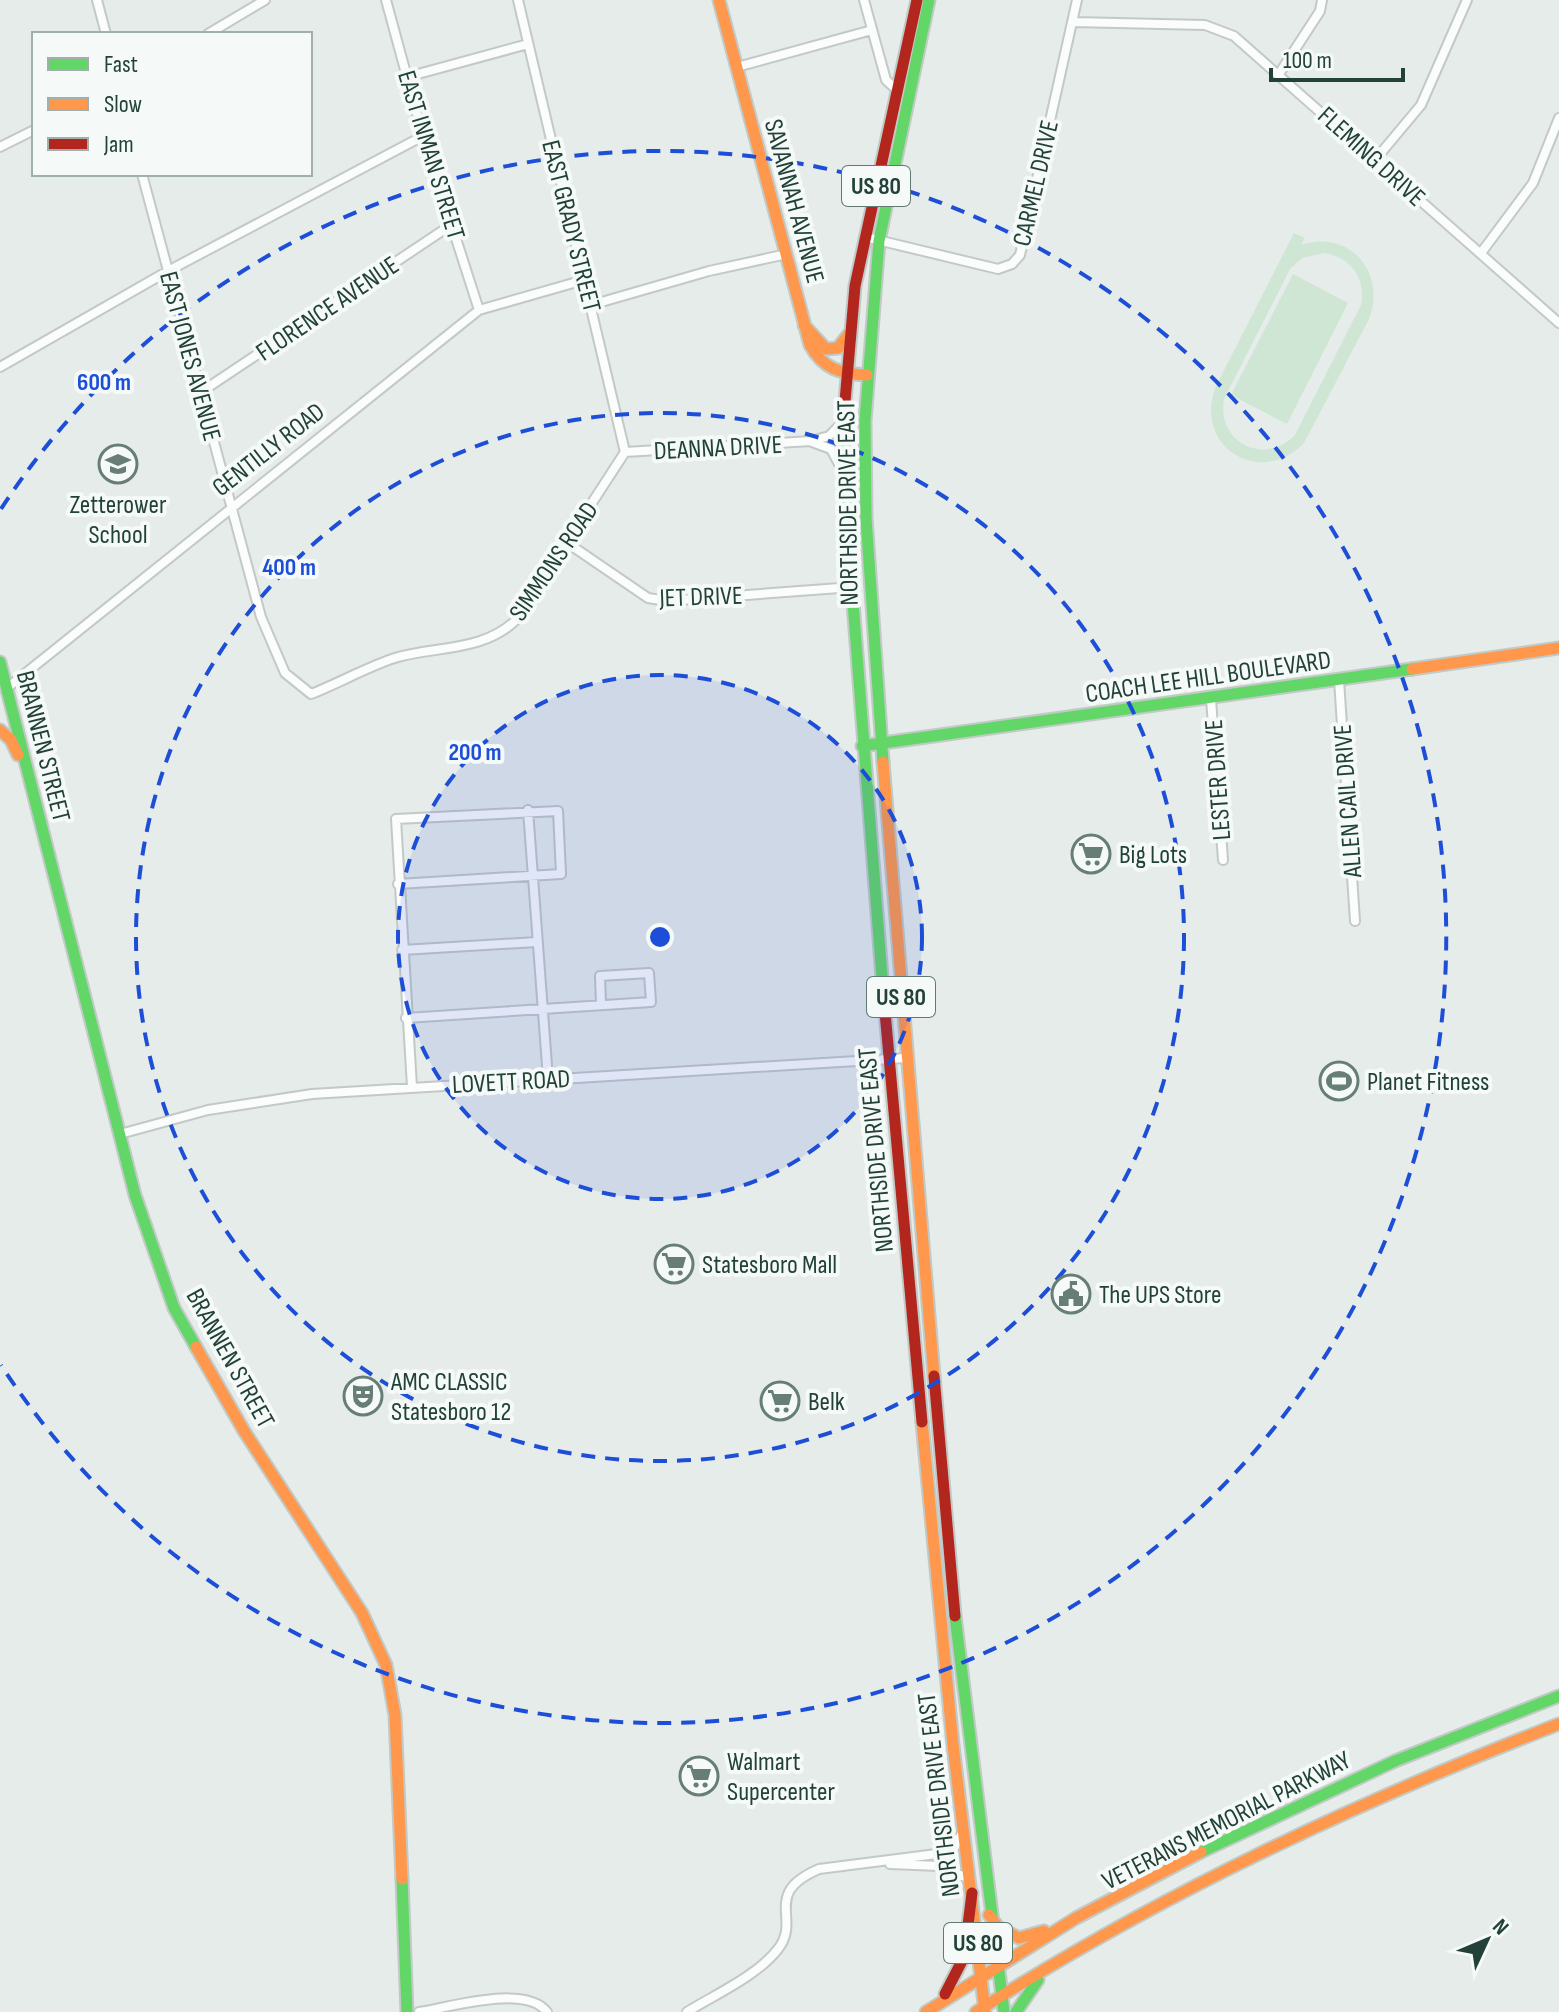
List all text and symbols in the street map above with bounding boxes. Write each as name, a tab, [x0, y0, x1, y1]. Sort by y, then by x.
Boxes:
legend	[32, 32, 312, 176]
scale bar	[1271, 32, 1403, 82]
text: 100 m	[1283, 46, 1332, 75]
text: Fast	[104, 50, 138, 79]
street label: EAST INMAN STREET	[390, 67, 471, 244]
text: Slow	[104, 90, 142, 119]
street label: FLEMING DRIVE	[1311, 101, 1431, 214]
street label: SAVANNAH AVENUE	[757, 116, 830, 287]
street label: CARMEL DRIVE	[1007, 117, 1066, 249]
text: Jam	[103, 130, 134, 159]
street label: EAST GRADY STREET	[534, 137, 607, 315]
road number: US 80	[842, 166, 910, 206]
street label: FLORENCE AVENUE	[251, 250, 405, 368]
street label: EAST JONES AVENUE	[152, 268, 227, 445]
text: 600 m	[77, 368, 131, 397]
street label: GENTILLY ROAD	[207, 397, 331, 504]
street label: NORTHSIDE DRIVE EAST	[831, 400, 866, 606]
street label: DEANNA DRIVE	[653, 430, 783, 467]
school or university icon: Zetterower School	[97, 443, 139, 485]
place label: Zetterower School	[70, 490, 167, 551]
street label: SIMMONS ROAD	[503, 496, 605, 627]
text: 400 m	[262, 553, 316, 582]
street label: JET DRIVE	[658, 581, 743, 614]
street label: COACH LEE HILL BOULEVARD	[1083, 645, 1333, 710]
street label: BRANNEN STREET	[9, 668, 76, 825]
street label: LESTER DRIVE	[1199, 718, 1238, 841]
street label: ALLEN CAIL DRIVE	[1328, 723, 1369, 880]
text: 200 m	[448, 738, 502, 767]
supermarket icon: Big Lots	[1070, 833, 1112, 875]
place label: Big Lots	[1119, 840, 1187, 871]
centre of rings	[646, 923, 674, 951]
road number: US 80	[867, 977, 935, 1017]
street label: NORTHSIDE DRIVE EAST	[852, 1046, 901, 1253]
sports icon: Planet Fitness	[1318, 1060, 1360, 1102]
street label: LOVETT ROAD	[451, 1064, 571, 1101]
place label: Planet Fitness	[1367, 1067, 1489, 1098]
supermarket icon: Statesboro Mall	[653, 1243, 695, 1285]
place label: Statesboro Mall	[702, 1250, 837, 1281]
public building icon: The UPS Store	[1050, 1273, 1092, 1315]
place label: The UPS Store	[1099, 1280, 1221, 1311]
street label: BRANNEN STREET	[179, 1284, 281, 1434]
place label: AMC CLASSIC Statesboro 12	[390, 1367, 511, 1428]
theatre icon: AMC CLASSIC Statesboro 12	[342, 1375, 384, 1417]
supermarket icon: Belk	[759, 1380, 801, 1422]
place label: Belk	[808, 1387, 845, 1418]
street label: NORTHSIDE DRIVE EAST	[912, 1691, 967, 1899]
street label: VETERANS MEMORIAL PARKWAY	[1097, 1745, 1356, 1897]
place label: Walmart Supercenter	[727, 1747, 835, 1808]
supermarket icon: Walmart Supercenter	[678, 1755, 720, 1797]
north arrow	[1447, 1900, 1527, 1980]
text: N	[1487, 1914, 1514, 1941]
road number: US 80	[944, 1923, 1012, 1963]

